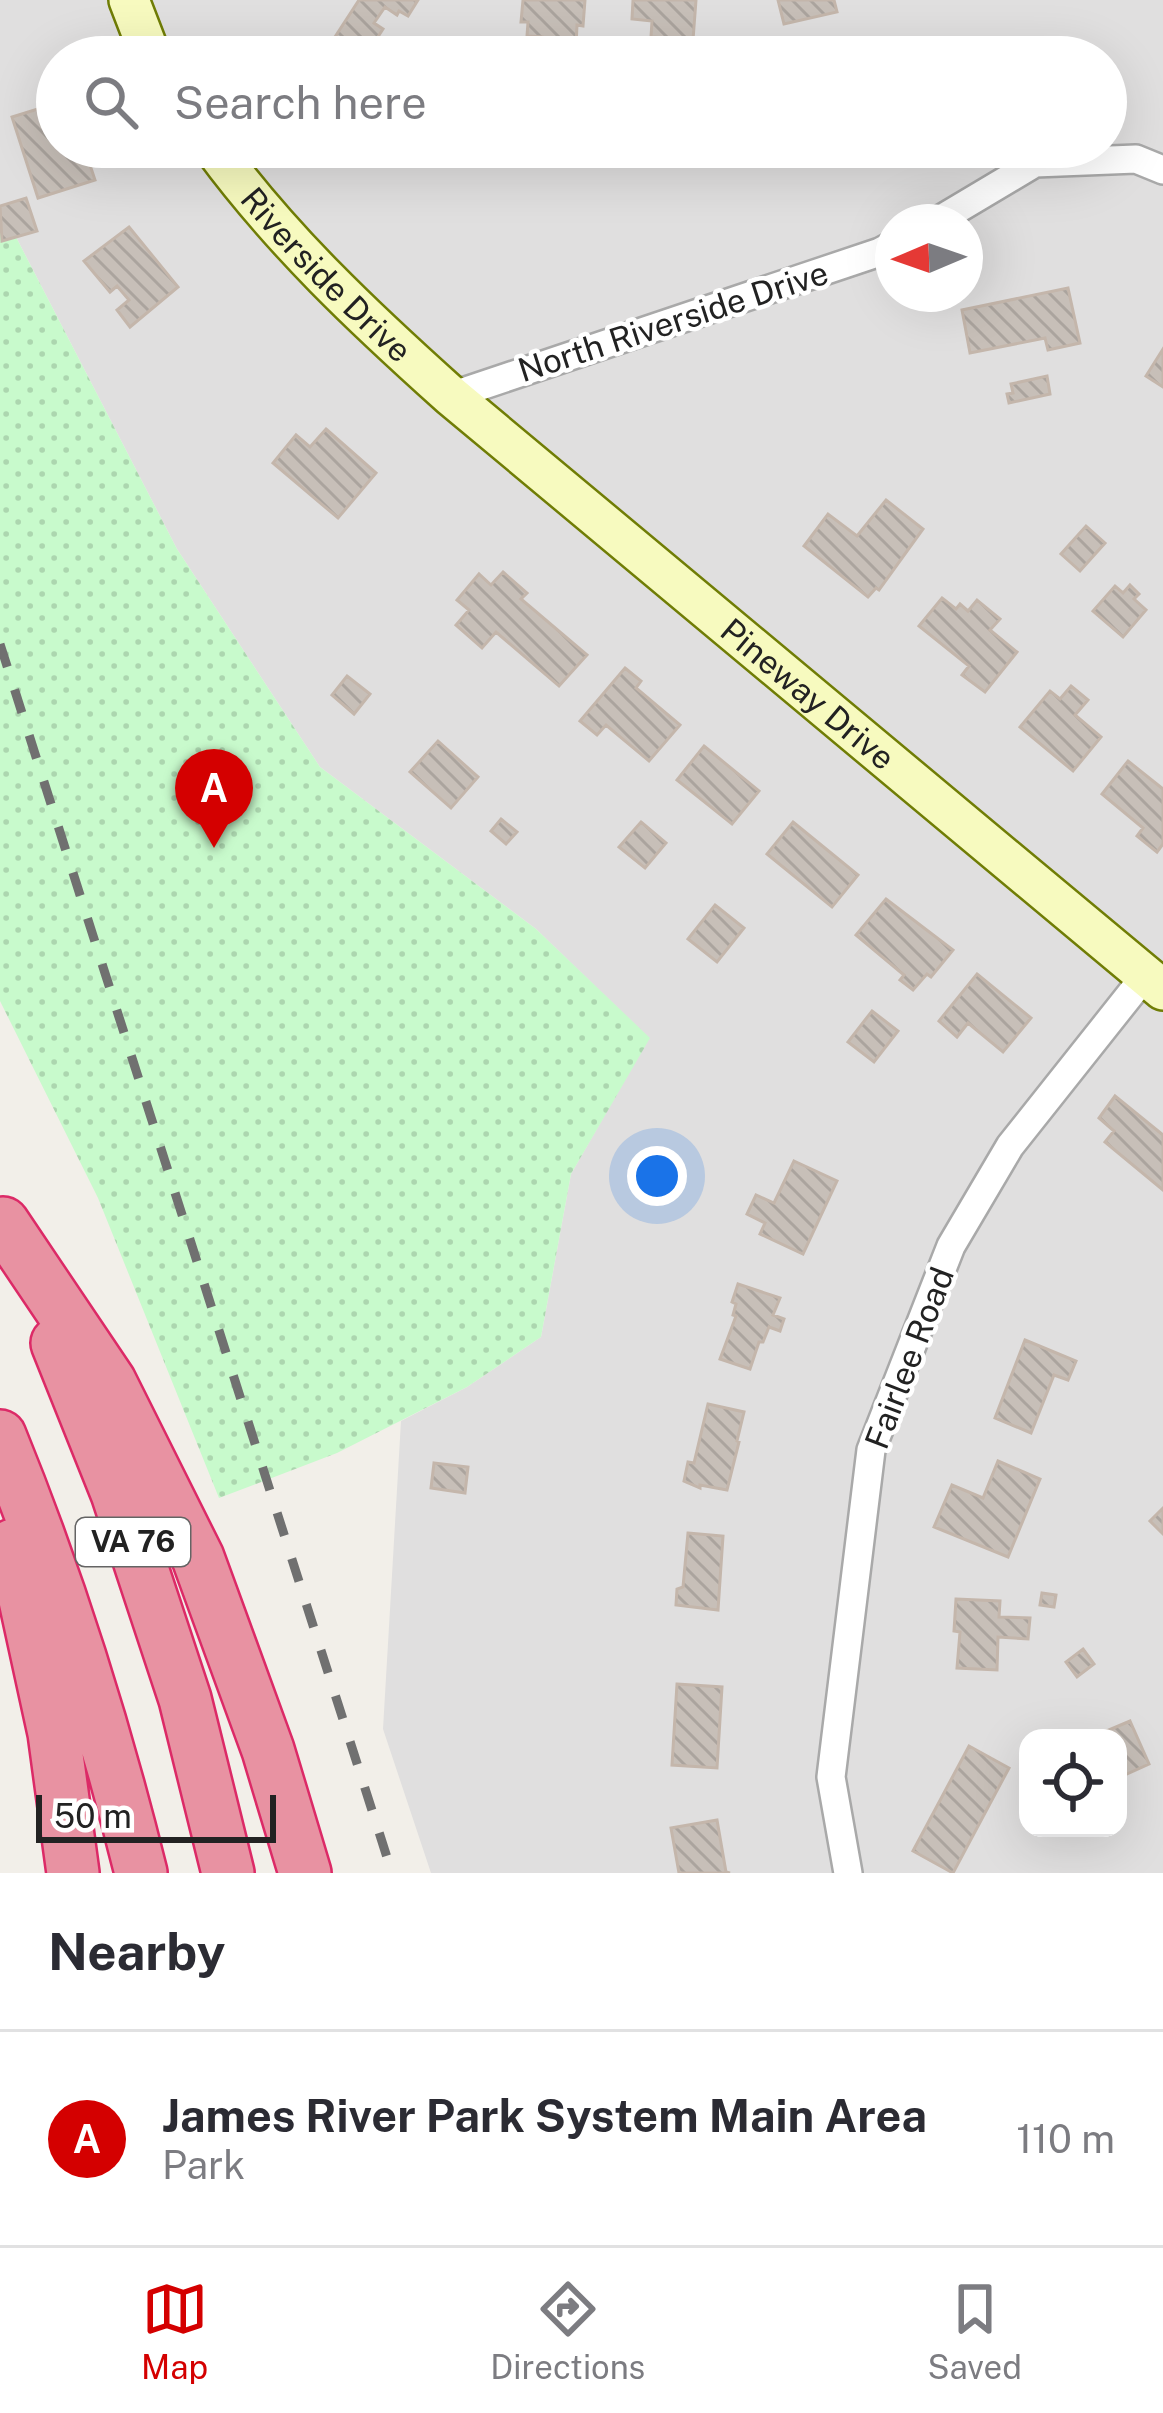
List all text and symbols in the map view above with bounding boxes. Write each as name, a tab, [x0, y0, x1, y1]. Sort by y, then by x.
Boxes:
search box	[36, 36, 1127, 168]
icon: search	[78, 69, 144, 135]
text: Search here	[174, 76, 427, 129]
street label: Riverside Drive	[233, 180, 419, 370]
north arrow	[875, 204, 983, 312]
street label: North Riverside Drive	[513, 253, 833, 389]
street label: Pineway Drive	[713, 611, 903, 777]
pin: A	[175, 749, 253, 848]
your location	[627, 1146, 687, 1206]
street label: Fairlee Road	[857, 1262, 961, 1454]
road number: VA 76	[76, 1518, 190, 1566]
map controls	[1019, 1729, 1127, 1837]
button: locate	[1019, 1729, 1127, 1837]
scale bar	[36, 1789, 276, 1842]
text: 50 m	[54, 1797, 132, 1835]
text: Nearby	[48, 1922, 225, 1981]
text: James River Park System Main Area	[162, 2089, 927, 2142]
text: A	[73, 2116, 101, 2162]
text: 110 m	[1016, 2116, 1115, 2162]
text: Park	[162, 2142, 245, 2188]
tab: Map	[141, 2276, 208, 2386]
tab: Directions	[490, 2276, 645, 2386]
tab: Saved	[928, 2276, 1022, 2386]

